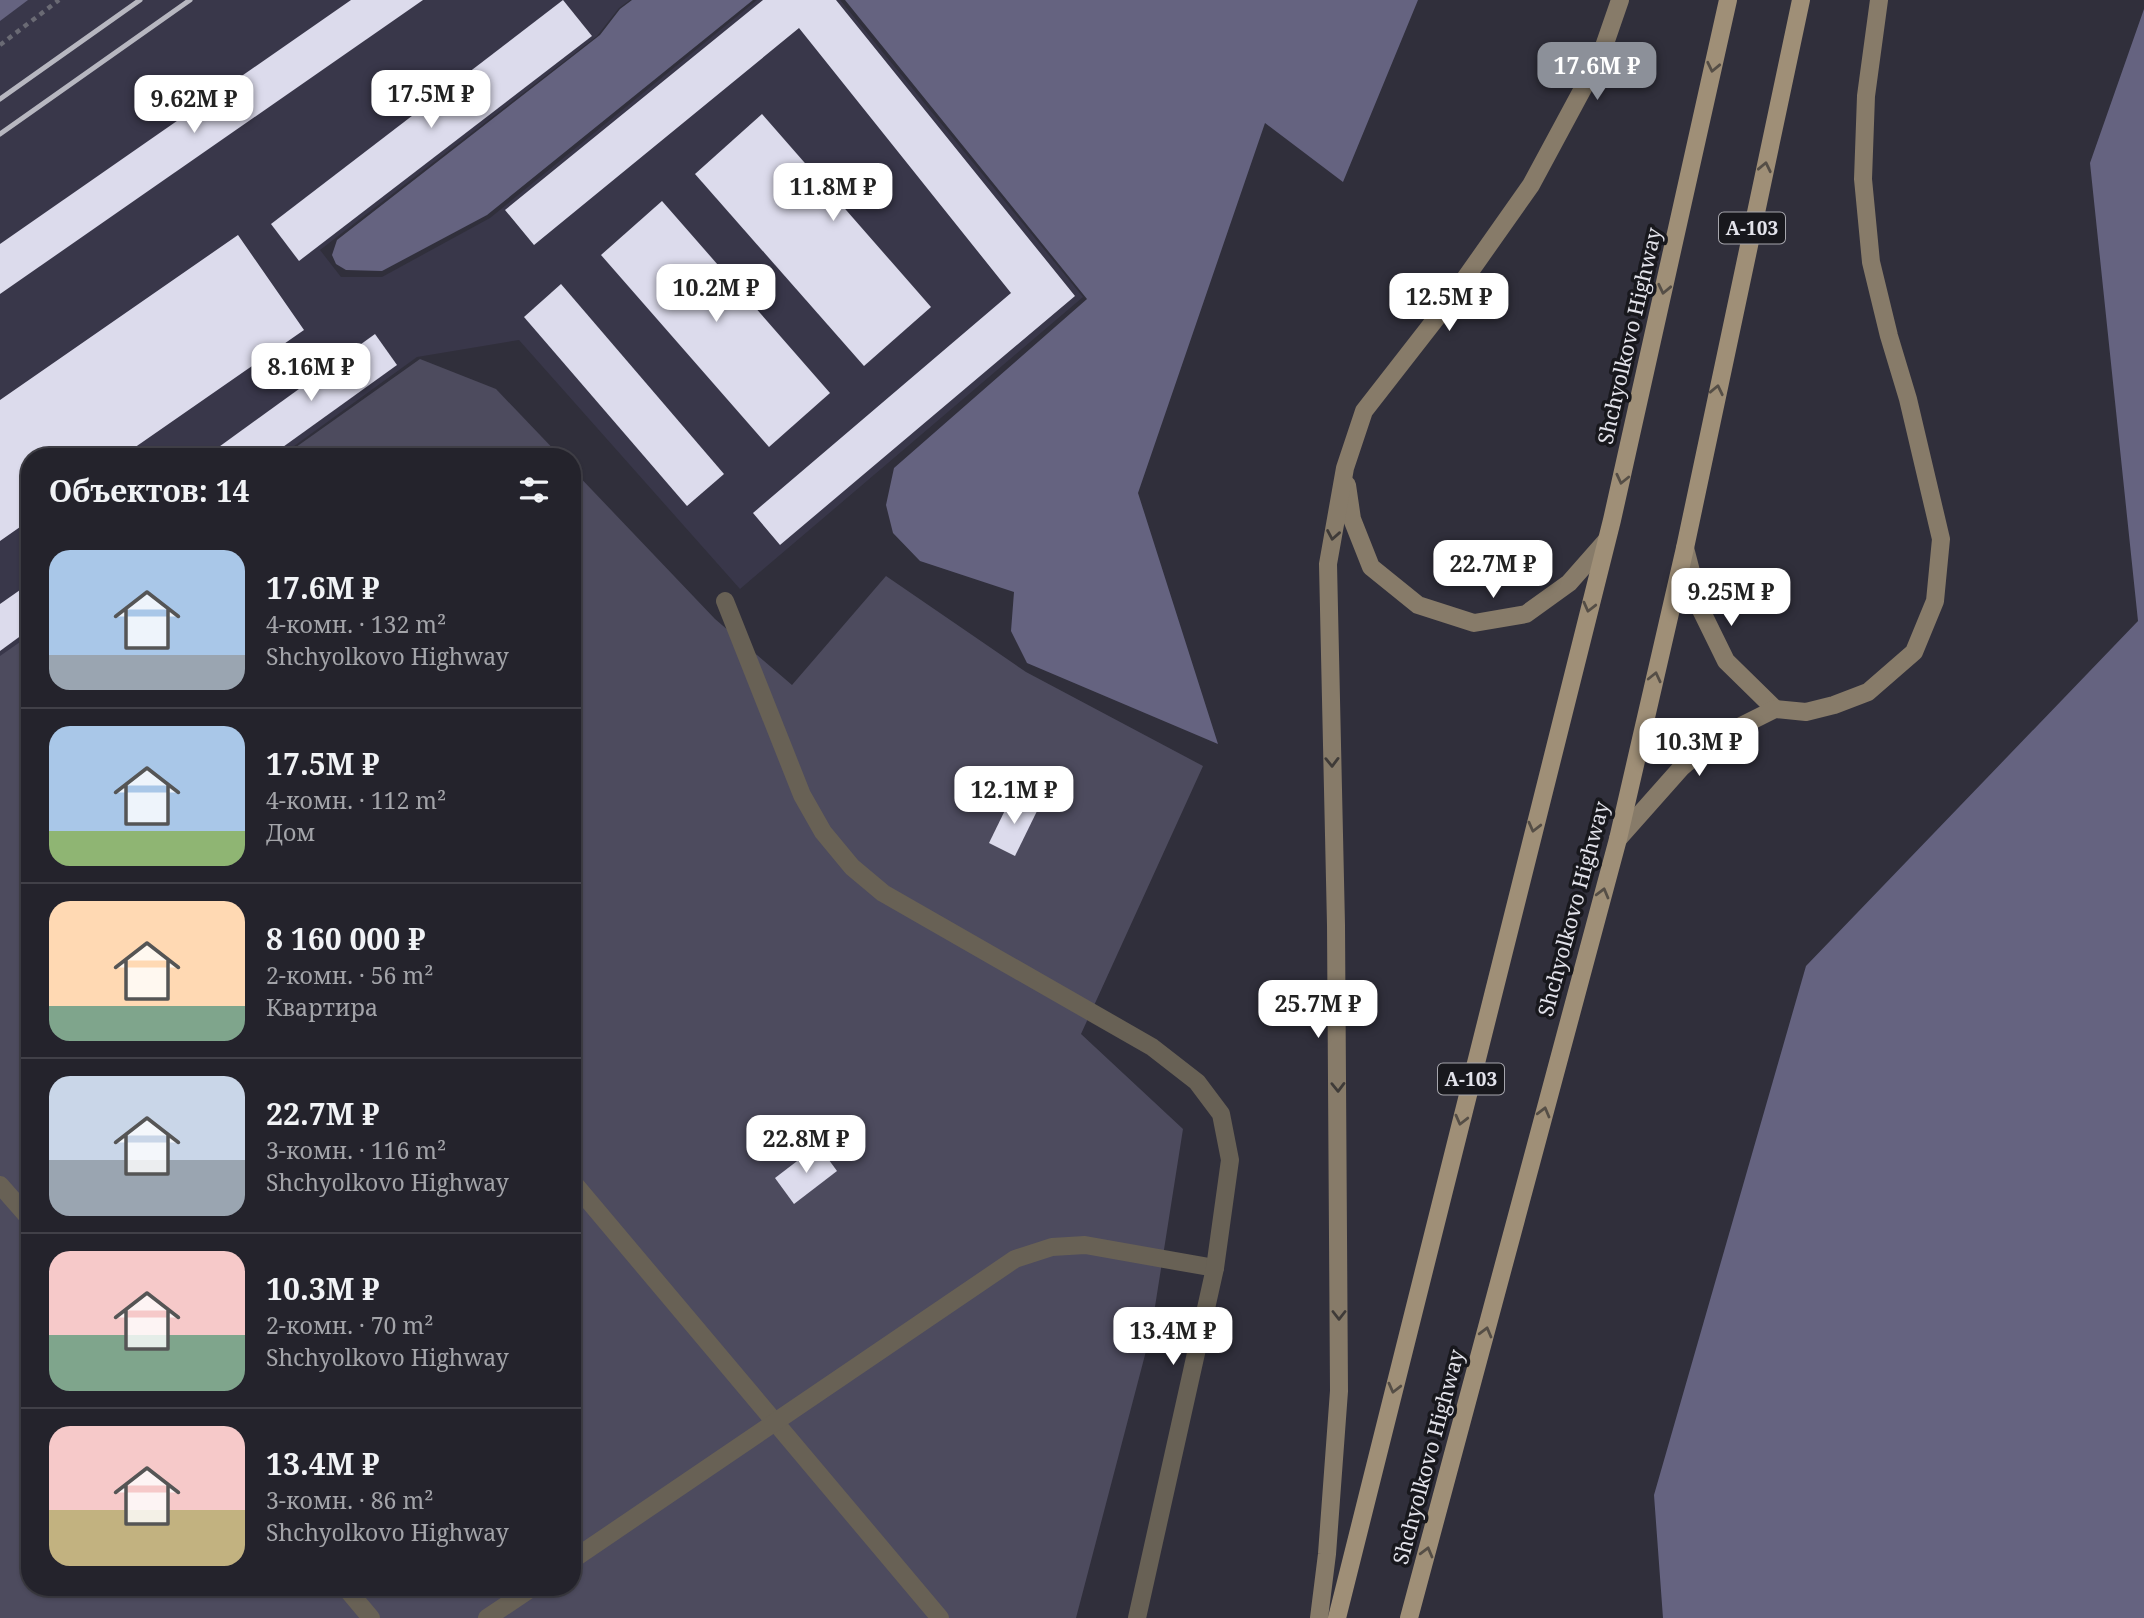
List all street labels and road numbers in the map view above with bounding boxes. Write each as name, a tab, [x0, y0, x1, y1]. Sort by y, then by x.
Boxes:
road number: А-103	[1719, 212, 1785, 244]
street label: Shchyolkovo Highway	[1590, 225, 1668, 447]
street label: Shchyolkovo Highway	[1531, 798, 1615, 1019]
road number: А-103	[1438, 1064, 1504, 1094]
street label: Shchyolkovo Highway	[1386, 1346, 1470, 1567]

